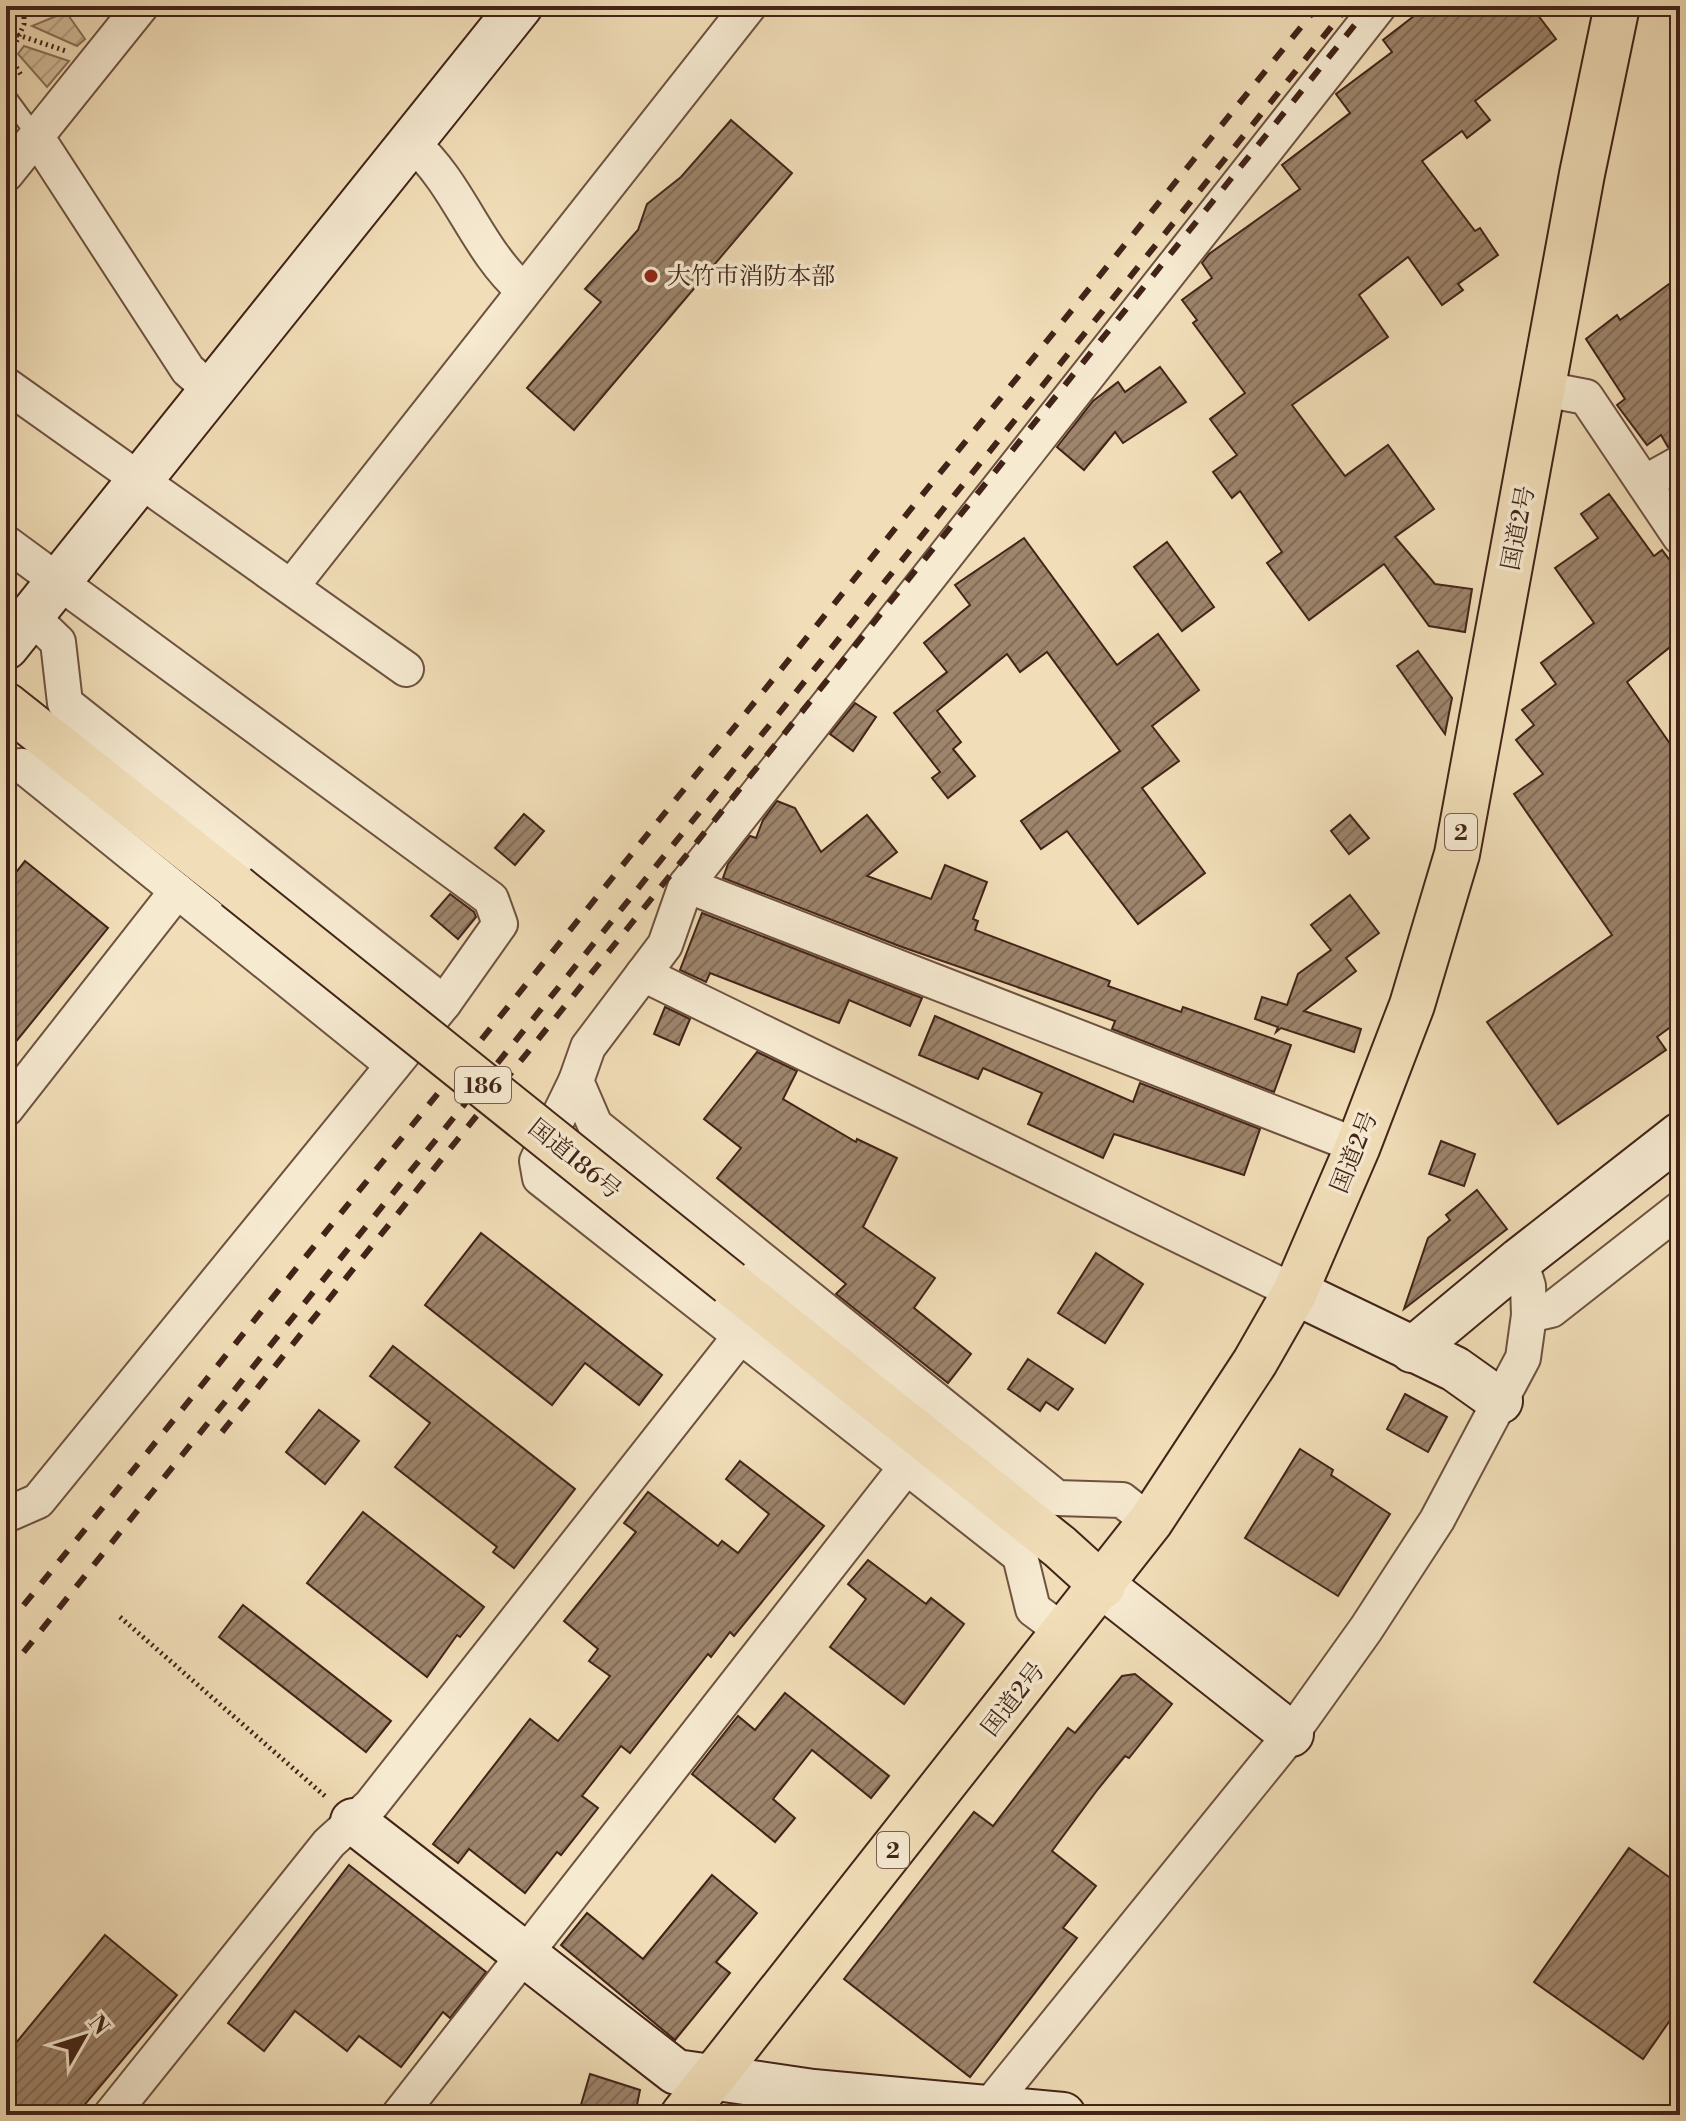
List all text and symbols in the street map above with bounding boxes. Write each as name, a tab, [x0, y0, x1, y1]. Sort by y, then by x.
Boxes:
place label: 大竹市消防本部	[667, 262, 835, 292]
marker: 大竹市消防本部	[642, 267, 660, 285]
street label: 国道2号	[1496, 483, 1542, 573]
road number: 2	[1445, 814, 1477, 850]
road number: 186	[455, 1067, 511, 1103]
street label: 国道2号	[1325, 1107, 1385, 1198]
street label: 国道186号	[522, 1113, 627, 1206]
street label: 国道2号	[976, 1657, 1052, 1743]
road number: 2	[877, 1832, 909, 1868]
north arrow	[44, 1997, 124, 2077]
text: N	[82, 2010, 115, 2041]

